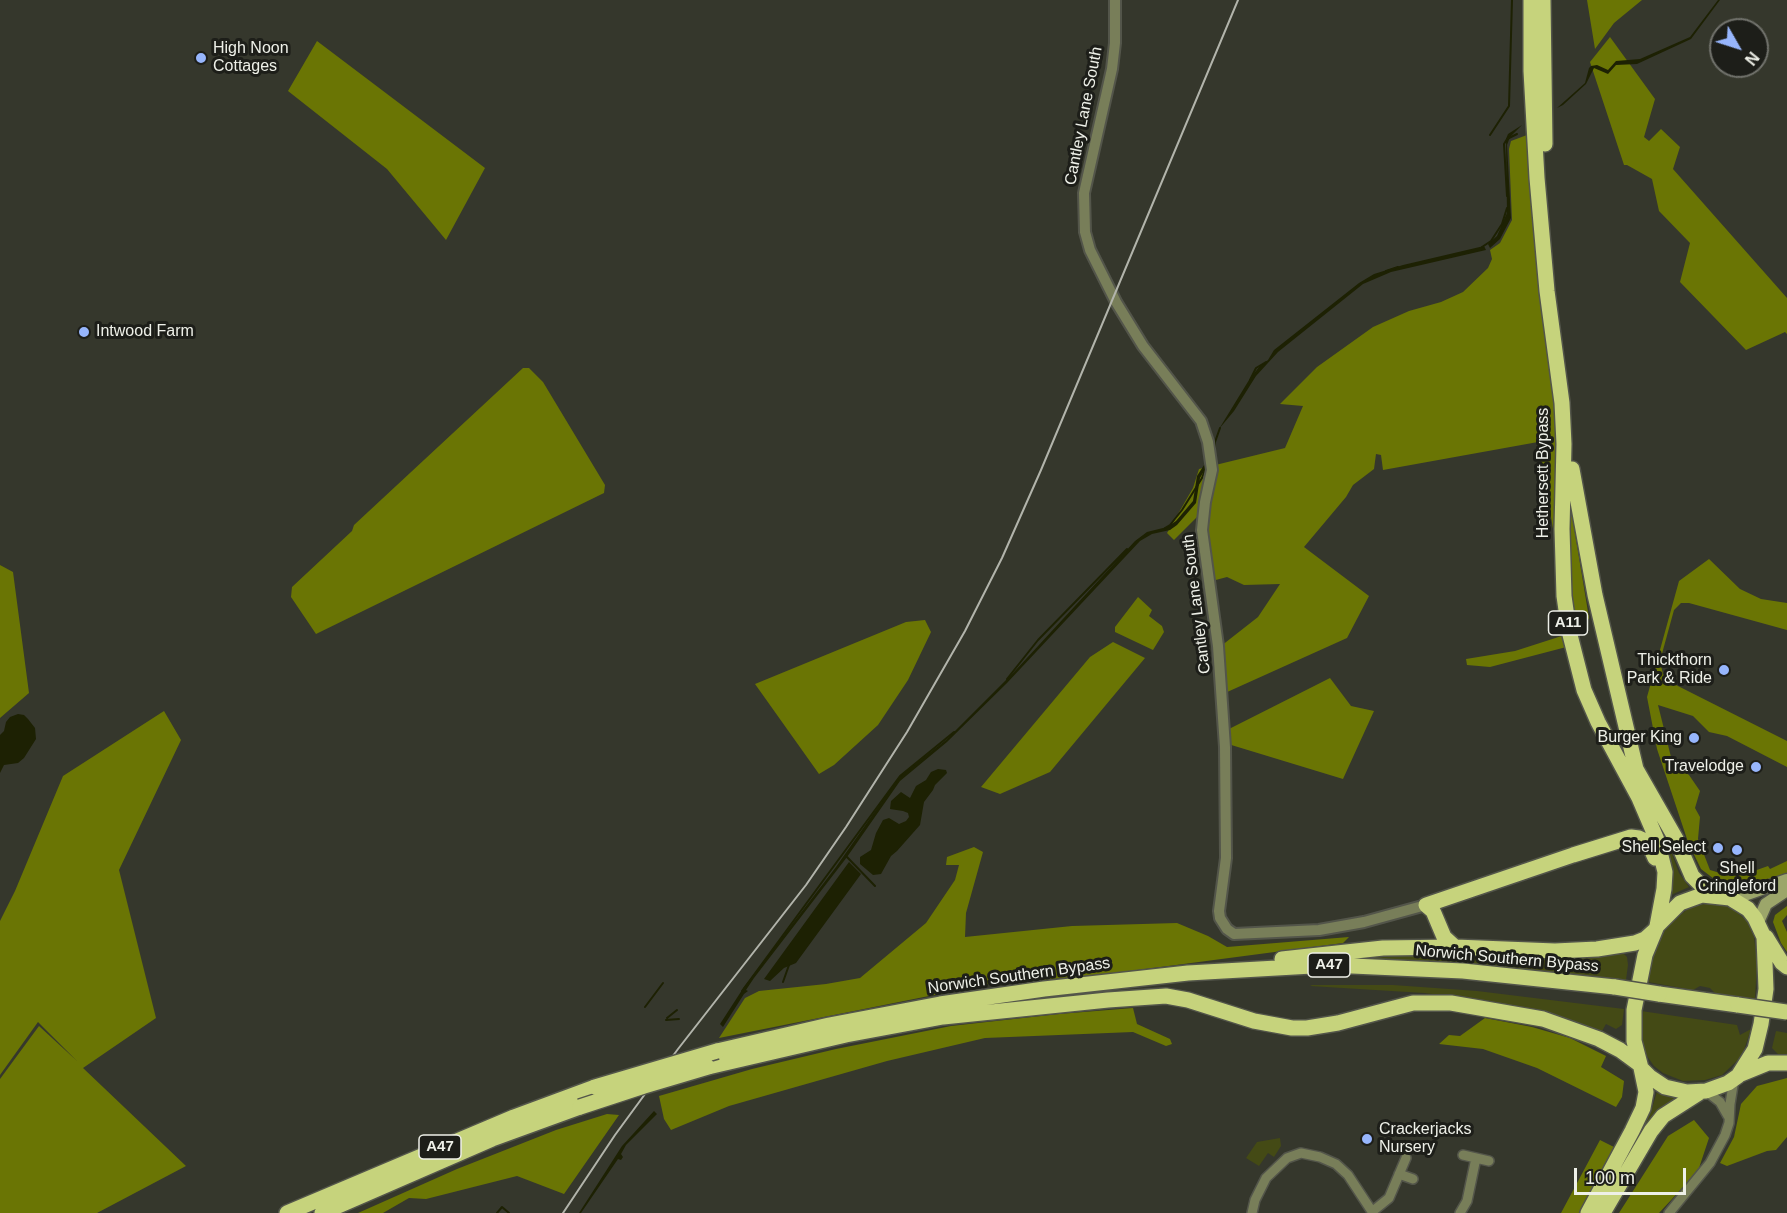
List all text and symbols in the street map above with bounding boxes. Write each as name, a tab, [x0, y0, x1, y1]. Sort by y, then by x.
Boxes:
north arrow	[1709, 18, 1769, 78]
place label: High Noon Cottages	[213, 39, 289, 77]
street label: Cantley Lane South	[1061, 45, 1107, 187]
text: N	[1742, 49, 1762, 68]
marker: High Noon Cottages	[194, 51, 208, 65]
place label: Intwood Farm	[96, 322, 194, 342]
marker: Intwood Farm	[77, 325, 91, 339]
street label: Hethersett Bypass	[1534, 408, 1554, 538]
street label: Cantley Lane South	[1179, 533, 1215, 675]
road number: A11	[1548, 611, 1588, 635]
place label: Thickthorn Park & Ride	[1627, 651, 1712, 689]
marker: Thickthorn Park & Ride	[1717, 663, 1731, 677]
place label: Burger King	[1598, 728, 1682, 748]
marker: Burger King	[1687, 731, 1701, 745]
place label: Travelodge	[1665, 757, 1744, 777]
marker: Travelodge	[1749, 760, 1763, 774]
place label: Shell Select	[1622, 838, 1706, 858]
marker: Shell Select	[1711, 841, 1725, 855]
marker: Shell Cringleford	[1730, 843, 1744, 857]
place label: Shell Cringleford	[1698, 859, 1776, 897]
street label: Norwich Southern Bypass	[1414, 941, 1600, 977]
road number: A47	[1308, 953, 1350, 977]
street label: Norwich Southern Bypass	[927, 954, 1111, 998]
place label: Crackerjacks Nursery	[1379, 1120, 1471, 1158]
marker: Crackerjacks Nursery	[1360, 1132, 1374, 1146]
road number: A47	[419, 1135, 461, 1159]
scale bar	[1577, 1156, 1690, 1194]
text: 100 m	[1585, 1168, 1635, 1188]

